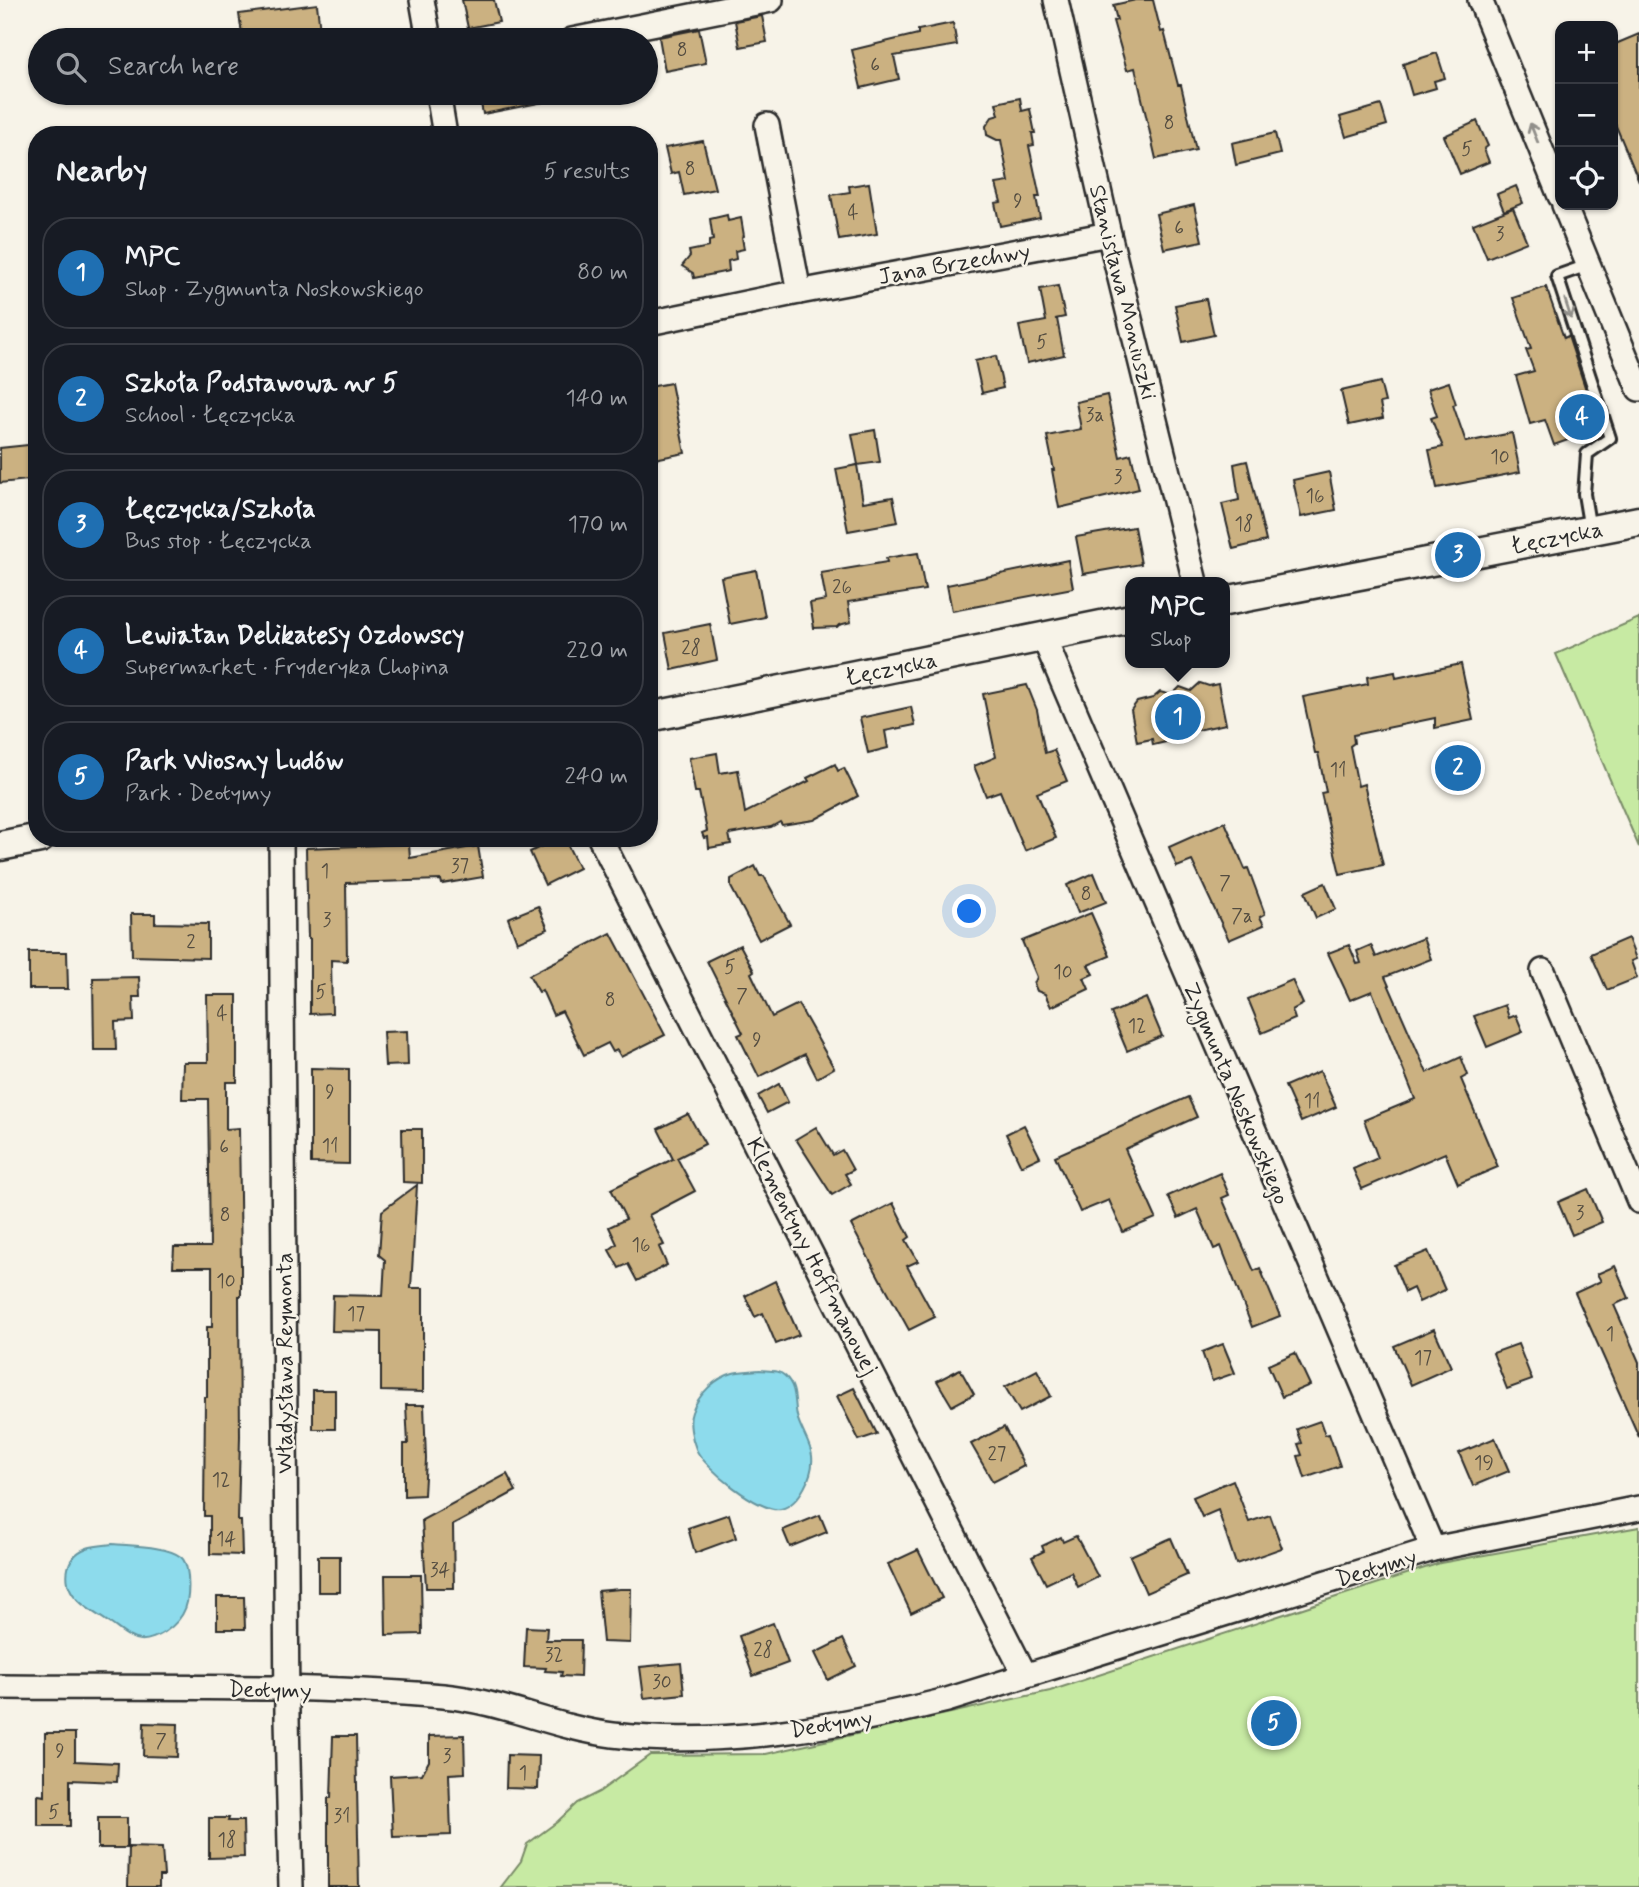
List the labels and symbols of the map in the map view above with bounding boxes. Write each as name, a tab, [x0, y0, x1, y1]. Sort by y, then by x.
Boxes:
house number: 8	[677, 38, 687, 63]
house number: 6	[870, 53, 880, 78]
house number: 8	[1164, 111, 1174, 136]
one-way arrow	[1527, 123, 1540, 144]
house number: 5	[1461, 137, 1473, 162]
house number: 8	[685, 157, 695, 182]
street label: Stanisława Moniuszki	[1081, 182, 1163, 403]
house number: 9	[1013, 189, 1023, 214]
house number: 4	[847, 201, 859, 226]
house number: 6	[1174, 216, 1184, 241]
house number: 3	[1496, 222, 1505, 247]
street label: Jana Brzechwy	[876, 237, 1033, 293]
one-way arrow	[1563, 298, 1576, 320]
house number: 5	[1036, 330, 1048, 355]
pin: 4	[1559, 391, 1605, 443]
house number: 3a	[1086, 403, 1104, 428]
house number: 10	[1490, 445, 1510, 470]
house number: 3	[1114, 465, 1123, 490]
house number: 16	[1305, 484, 1325, 509]
house number: 18	[1235, 512, 1253, 537]
street label: Łęczycka	[1509, 515, 1606, 562]
pin: 3	[1435, 529, 1481, 581]
house number: 26	[832, 575, 852, 600]
house number: 28	[681, 636, 701, 661]
street label: Łęczycka	[843, 646, 940, 694]
pin: 1	[1155, 691, 1201, 743]
pin: 2	[1435, 742, 1481, 794]
house number: 11	[1330, 758, 1346, 783]
house number: 37	[451, 854, 469, 879]
house number: 1	[321, 859, 329, 884]
house number: 7	[1219, 871, 1231, 896]
house number: 8	[1081, 882, 1091, 907]
your location	[952, 894, 986, 928]
house number: 7a	[1231, 904, 1253, 929]
house number: 3	[323, 908, 332, 933]
house number: 2	[186, 930, 196, 955]
house number: 5	[724, 955, 736, 980]
house number: 10	[1053, 960, 1073, 985]
street label: Zygmunta Noskowskiego	[1173, 978, 1296, 1210]
house number: 5	[315, 980, 327, 1005]
house number: 7	[736, 984, 748, 1009]
house number: 8	[605, 988, 615, 1013]
house number: 4	[216, 1002, 228, 1027]
house number: 12	[1128, 1014, 1146, 1039]
house number: 9	[752, 1028, 762, 1053]
house number: 9	[325, 1080, 335, 1105]
house number: 11	[1304, 1089, 1320, 1114]
street label: Klementyny Hoffmanowej	[738, 1133, 884, 1381]
house number: 11	[322, 1134, 338, 1159]
house number: 6	[219, 1135, 229, 1160]
house number: 3	[1576, 1201, 1585, 1226]
house number: 8	[220, 1203, 230, 1228]
house number: 16	[631, 1233, 651, 1258]
street label: Władysława Reymonta	[271, 1252, 301, 1474]
house number: 10	[216, 1269, 236, 1294]
house number: 17	[347, 1302, 365, 1327]
house number: 1	[1606, 1322, 1614, 1347]
house number: 17	[1414, 1346, 1432, 1371]
house number: 27	[988, 1442, 1006, 1467]
house number: 19	[1474, 1451, 1494, 1476]
house number: 12	[212, 1468, 230, 1493]
house number: 14	[216, 1527, 236, 1552]
street label: Deotymy	[1332, 1542, 1421, 1595]
house number: 34	[430, 1558, 450, 1583]
house number: 28	[753, 1638, 773, 1663]
house number: 32	[545, 1643, 563, 1668]
house number: 30	[652, 1670, 672, 1695]
street label: Deotymy	[228, 1675, 312, 1707]
pin: 5	[1251, 1697, 1297, 1749]
street label: Deotymy	[788, 1704, 875, 1746]
house number: 7	[155, 1729, 167, 1754]
house number: 9	[55, 1739, 65, 1764]
house number: 3	[443, 1744, 452, 1769]
house number: 1	[519, 1761, 527, 1786]
house number: 5	[48, 1800, 60, 1825]
house number: 31	[334, 1804, 350, 1829]
house number: 18	[218, 1828, 236, 1853]

